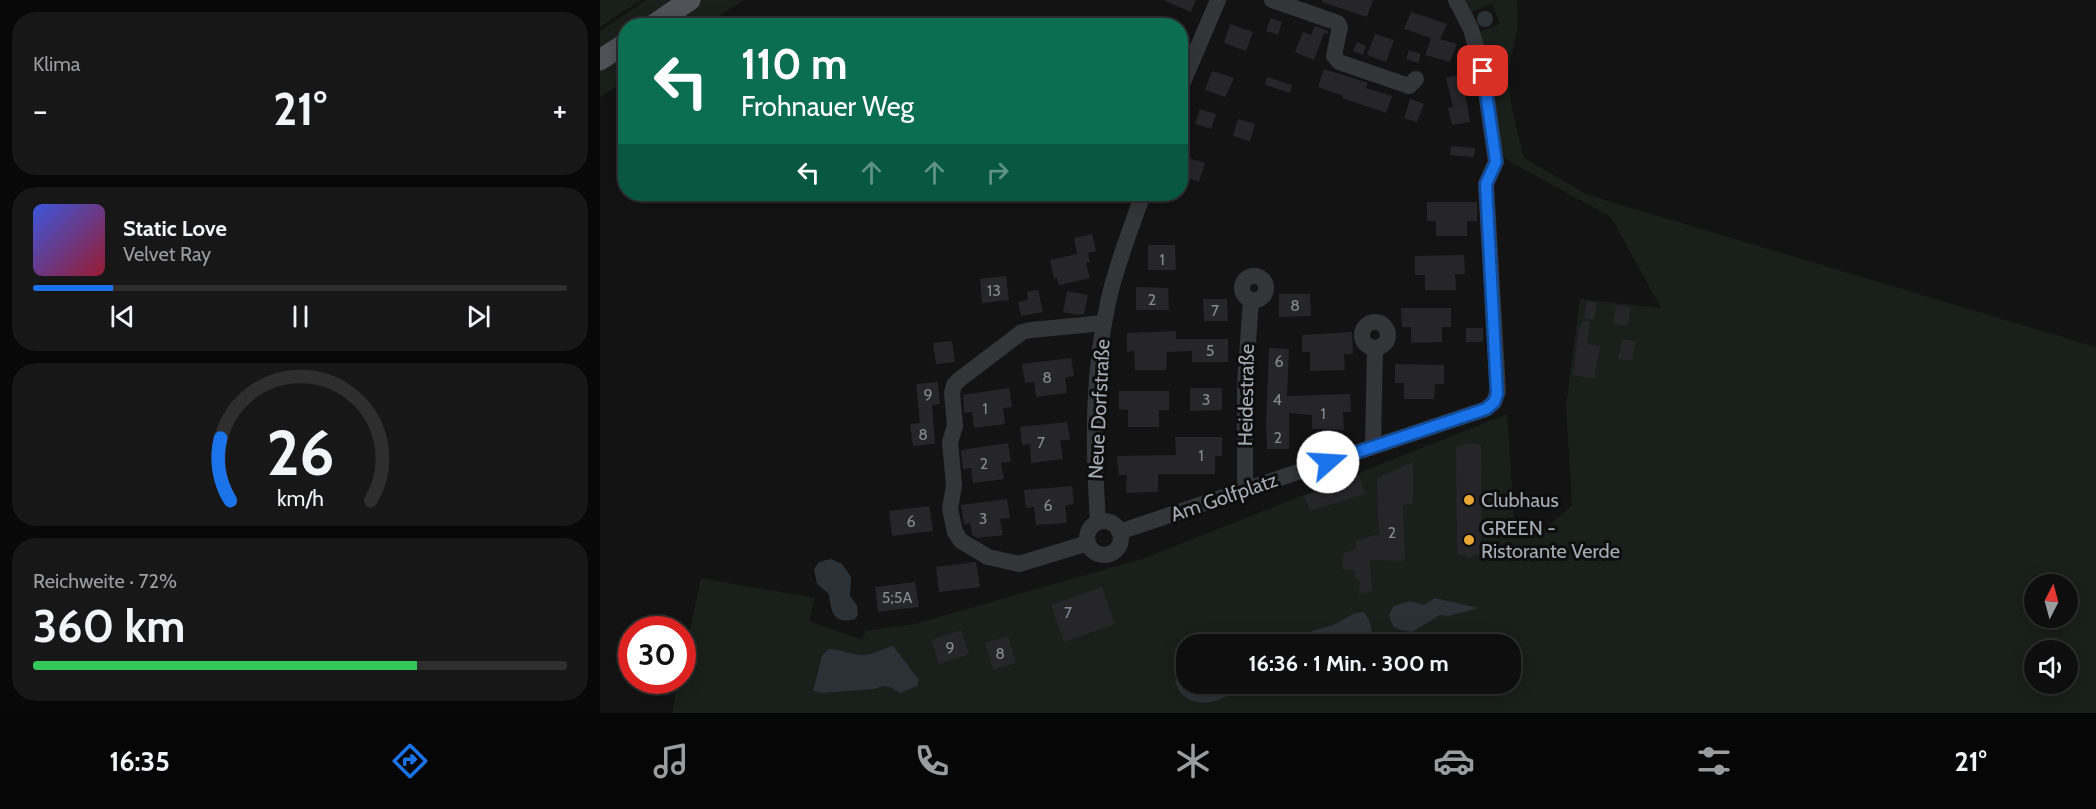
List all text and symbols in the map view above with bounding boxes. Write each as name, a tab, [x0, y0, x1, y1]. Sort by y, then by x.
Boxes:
text: 110 m	[741, 38, 848, 90]
icon: left	[642, 42, 720, 120]
pin	[1457, 45, 1508, 96]
text: Klima	[33, 52, 80, 76]
icon: arrive	[1466, 54, 1499, 87]
text: 21°	[273, 82, 327, 136]
text: −	[33, 90, 48, 130]
text: +	[552, 90, 567, 130]
text: Frohnauer Weg	[741, 90, 914, 123]
icon: left	[792, 156, 825, 189]
icon: ahead	[855, 156, 888, 189]
icon: ahead	[918, 156, 951, 189]
icon: right	[981, 156, 1014, 189]
text: Static Love	[123, 215, 227, 242]
text: Velvet Ray	[123, 242, 211, 266]
house number: 1	[1159, 250, 1165, 269]
house number: 13	[987, 281, 1001, 300]
house number: 2	[1148, 290, 1156, 309]
house number: 8	[1290, 296, 1300, 315]
icon: previous	[106, 300, 139, 333]
icon: pause	[284, 300, 317, 333]
icon: next	[462, 300, 495, 333]
house number: 7	[1211, 301, 1219, 320]
street label: Neue Dorfstraße	[1083, 338, 1115, 480]
house number: 5	[1206, 341, 1214, 360]
street label: Heidestraße	[1233, 344, 1259, 446]
house number: 6	[1274, 352, 1284, 371]
house number: 8	[1042, 368, 1052, 387]
house number: 9	[923, 385, 933, 404]
house number: 3	[1202, 390, 1210, 409]
house number: 4	[1272, 390, 1282, 409]
house number: 1	[982, 399, 988, 418]
house number: 1	[1320, 404, 1326, 423]
text: 26	[266, 415, 334, 491]
house number: 8	[918, 425, 928, 444]
house number: 2	[1274, 428, 1282, 447]
position arrow	[1296, 430, 1360, 494]
house number: 7	[1037, 433, 1045, 452]
house number: 1	[1198, 446, 1204, 465]
house number: 2	[980, 454, 988, 473]
street label: Am Golfplatz	[1167, 468, 1281, 526]
text: km/h	[277, 486, 323, 512]
place label: Clubhaus	[1481, 488, 1559, 512]
marker: Clubhaus	[1462, 493, 1476, 507]
house number: 6	[1043, 496, 1053, 515]
house number: 3	[979, 509, 987, 528]
house number: 6	[906, 512, 916, 531]
place label: GREEN - Ristorante Verde	[1481, 516, 1620, 563]
house number: 2	[1388, 523, 1396, 542]
marker: GREEN - Ristorante Verde	[1462, 533, 1476, 547]
text: Reichweite · 72%	[33, 569, 177, 593]
north arrow	[2024, 574, 2078, 628]
map controls	[2024, 574, 2078, 694]
house number: 5;5A	[882, 588, 912, 607]
text: 360 km	[33, 599, 185, 653]
house number: 7	[1064, 603, 1072, 622]
speed limit sign: 30	[618, 616, 696, 694]
house number: 9	[945, 638, 955, 657]
button: sound	[2024, 640, 2078, 694]
house number: 8	[995, 644, 1005, 663]
text: 16:36 · 1 Min. · 300 m	[1248, 650, 1449, 677]
icon: directions	[389, 740, 431, 782]
icon: music	[650, 740, 692, 782]
icon: phone	[911, 740, 953, 782]
icon: climate	[1172, 740, 1214, 782]
icon: car	[1433, 740, 1475, 782]
icon: filters	[1693, 740, 1735, 782]
text: 16:35	[109, 745, 170, 778]
text: 21°	[1954, 745, 1987, 778]

